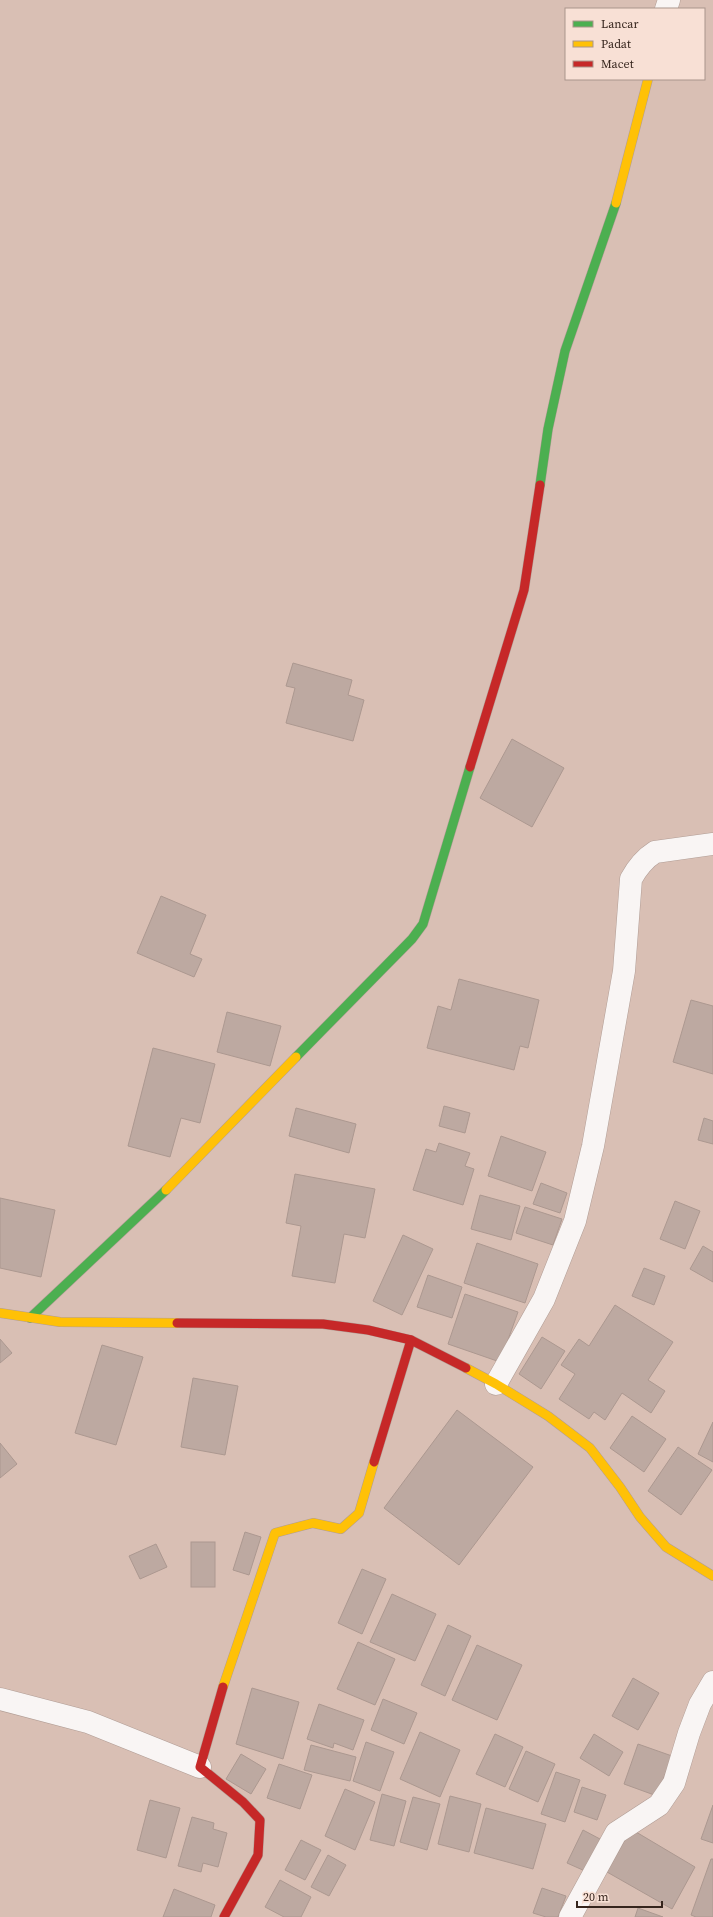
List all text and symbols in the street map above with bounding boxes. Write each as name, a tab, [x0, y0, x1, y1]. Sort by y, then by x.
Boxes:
legend	[565, 8, 705, 80]
text: Lancar	[601, 16, 638, 32]
text: Padat	[601, 36, 631, 52]
text: Macet	[601, 56, 634, 72]
scale bar	[577, 1883, 662, 1909]
text: 20 m	[583, 1889, 609, 1905]

